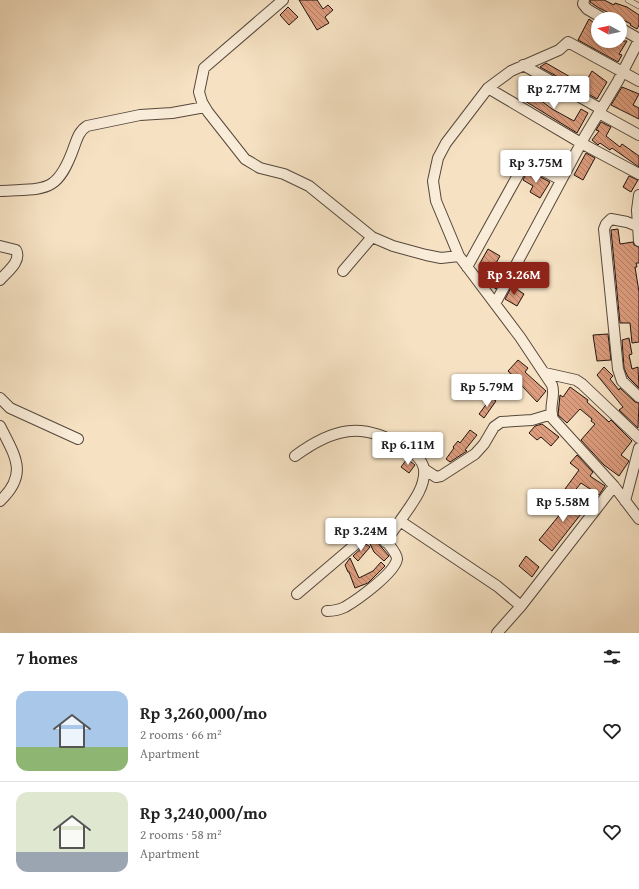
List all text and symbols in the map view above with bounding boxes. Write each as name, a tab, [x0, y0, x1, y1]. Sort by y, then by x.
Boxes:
north arrow	[591, 12, 627, 48]
map controls	[591, 12, 627, 48]
pin: Rp 2.77M	[513, 76, 595, 110]
text: Rp 2.77M	[527, 79, 581, 98]
pin: Rp 3.75M	[495, 150, 577, 184]
text: Rp 3.75M	[509, 153, 563, 172]
pin: Rp 3.26M	[473, 262, 555, 296]
text: Rp 3.26M	[487, 265, 541, 284]
pin: Rp 5.79M	[446, 374, 528, 408]
text: Rp 5.79M	[460, 377, 514, 396]
pin: Rp 6.11M	[367, 432, 449, 466]
text: Rp 6.11M	[381, 435, 435, 454]
pin: Rp 5.58M	[522, 489, 604, 523]
text: Rp 5.58M	[536, 492, 590, 511]
pin: Rp 3.24M	[320, 518, 402, 552]
text: Rp 3.24M	[334, 521, 388, 540]
text: 7 homes	[16, 645, 78, 670]
icon: filters	[601, 646, 623, 668]
text: Rp 3,260,000/mo	[140, 700, 267, 725]
icon: home	[48, 707, 96, 755]
icon: heart	[601, 720, 623, 742]
text: 2 rooms · 66 m²	[140, 725, 222, 744]
text: Apartment	[140, 744, 200, 763]
text: Rp 3,240,000/mo	[140, 800, 267, 825]
icon: home	[48, 808, 96, 856]
icon: heart	[601, 821, 623, 843]
text: 2 rooms · 58 m²	[140, 825, 222, 844]
text: Apartment	[140, 844, 200, 863]

